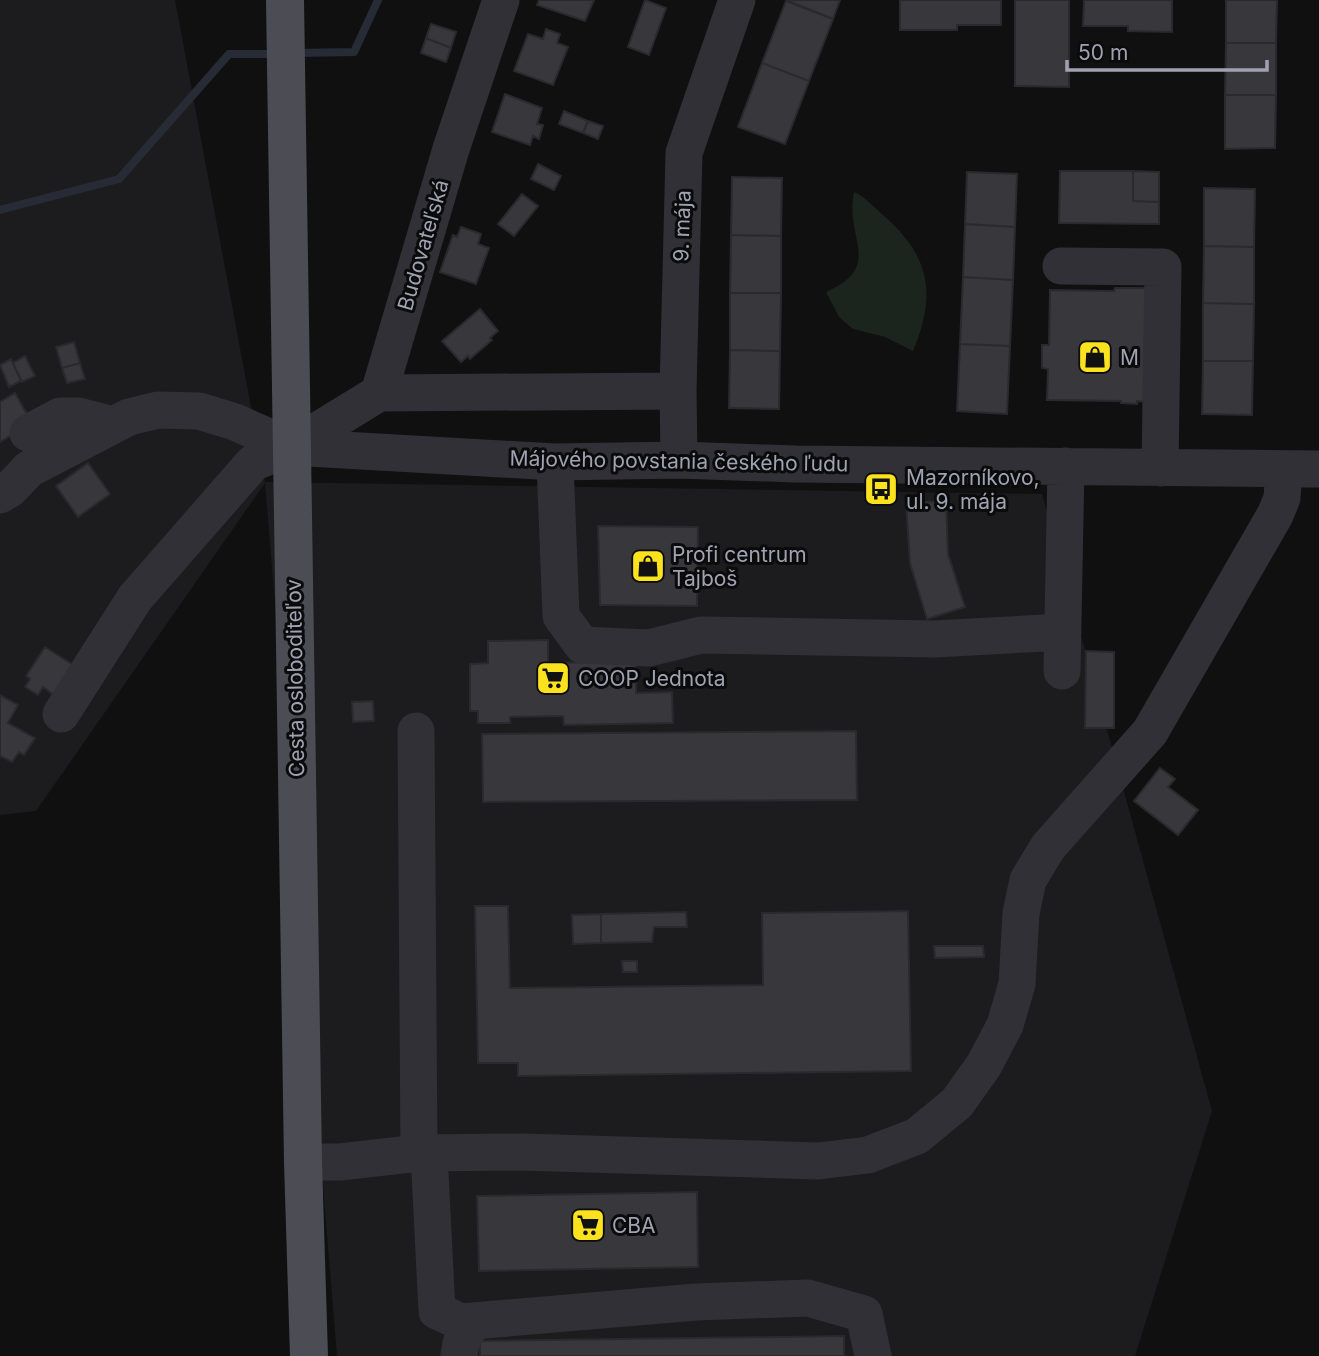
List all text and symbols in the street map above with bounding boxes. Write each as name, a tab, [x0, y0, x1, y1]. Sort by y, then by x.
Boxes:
scale bar	[1067, 28, 1266, 72]
text: 50 m	[1078, 40, 1128, 65]
street label: Budovateľská	[392, 177, 454, 313]
street label: 9. mája	[668, 190, 696, 262]
shop icon: M	[1076, 338, 1114, 376]
place label: M	[1120, 345, 1139, 370]
street label: Májového povstania českého ľudu	[509, 446, 849, 476]
place label: Mazorníkovo, ul. 9. mája	[906, 465, 1040, 514]
bus stop icon: Mazorníkovo, ul. 9. mája	[862, 470, 900, 508]
place label: Profi centrum Tajboš	[672, 542, 807, 591]
shop icon: Profi centrum Tajboš	[629, 547, 667, 585]
street label: Cesta osloboditeľov	[281, 579, 309, 777]
supermarket icon: COOP Jednota	[534, 659, 572, 697]
place label: COOP Jednota	[578, 666, 726, 691]
supermarket icon: CBA	[569, 1206, 607, 1244]
place label: CBA	[612, 1213, 656, 1238]

